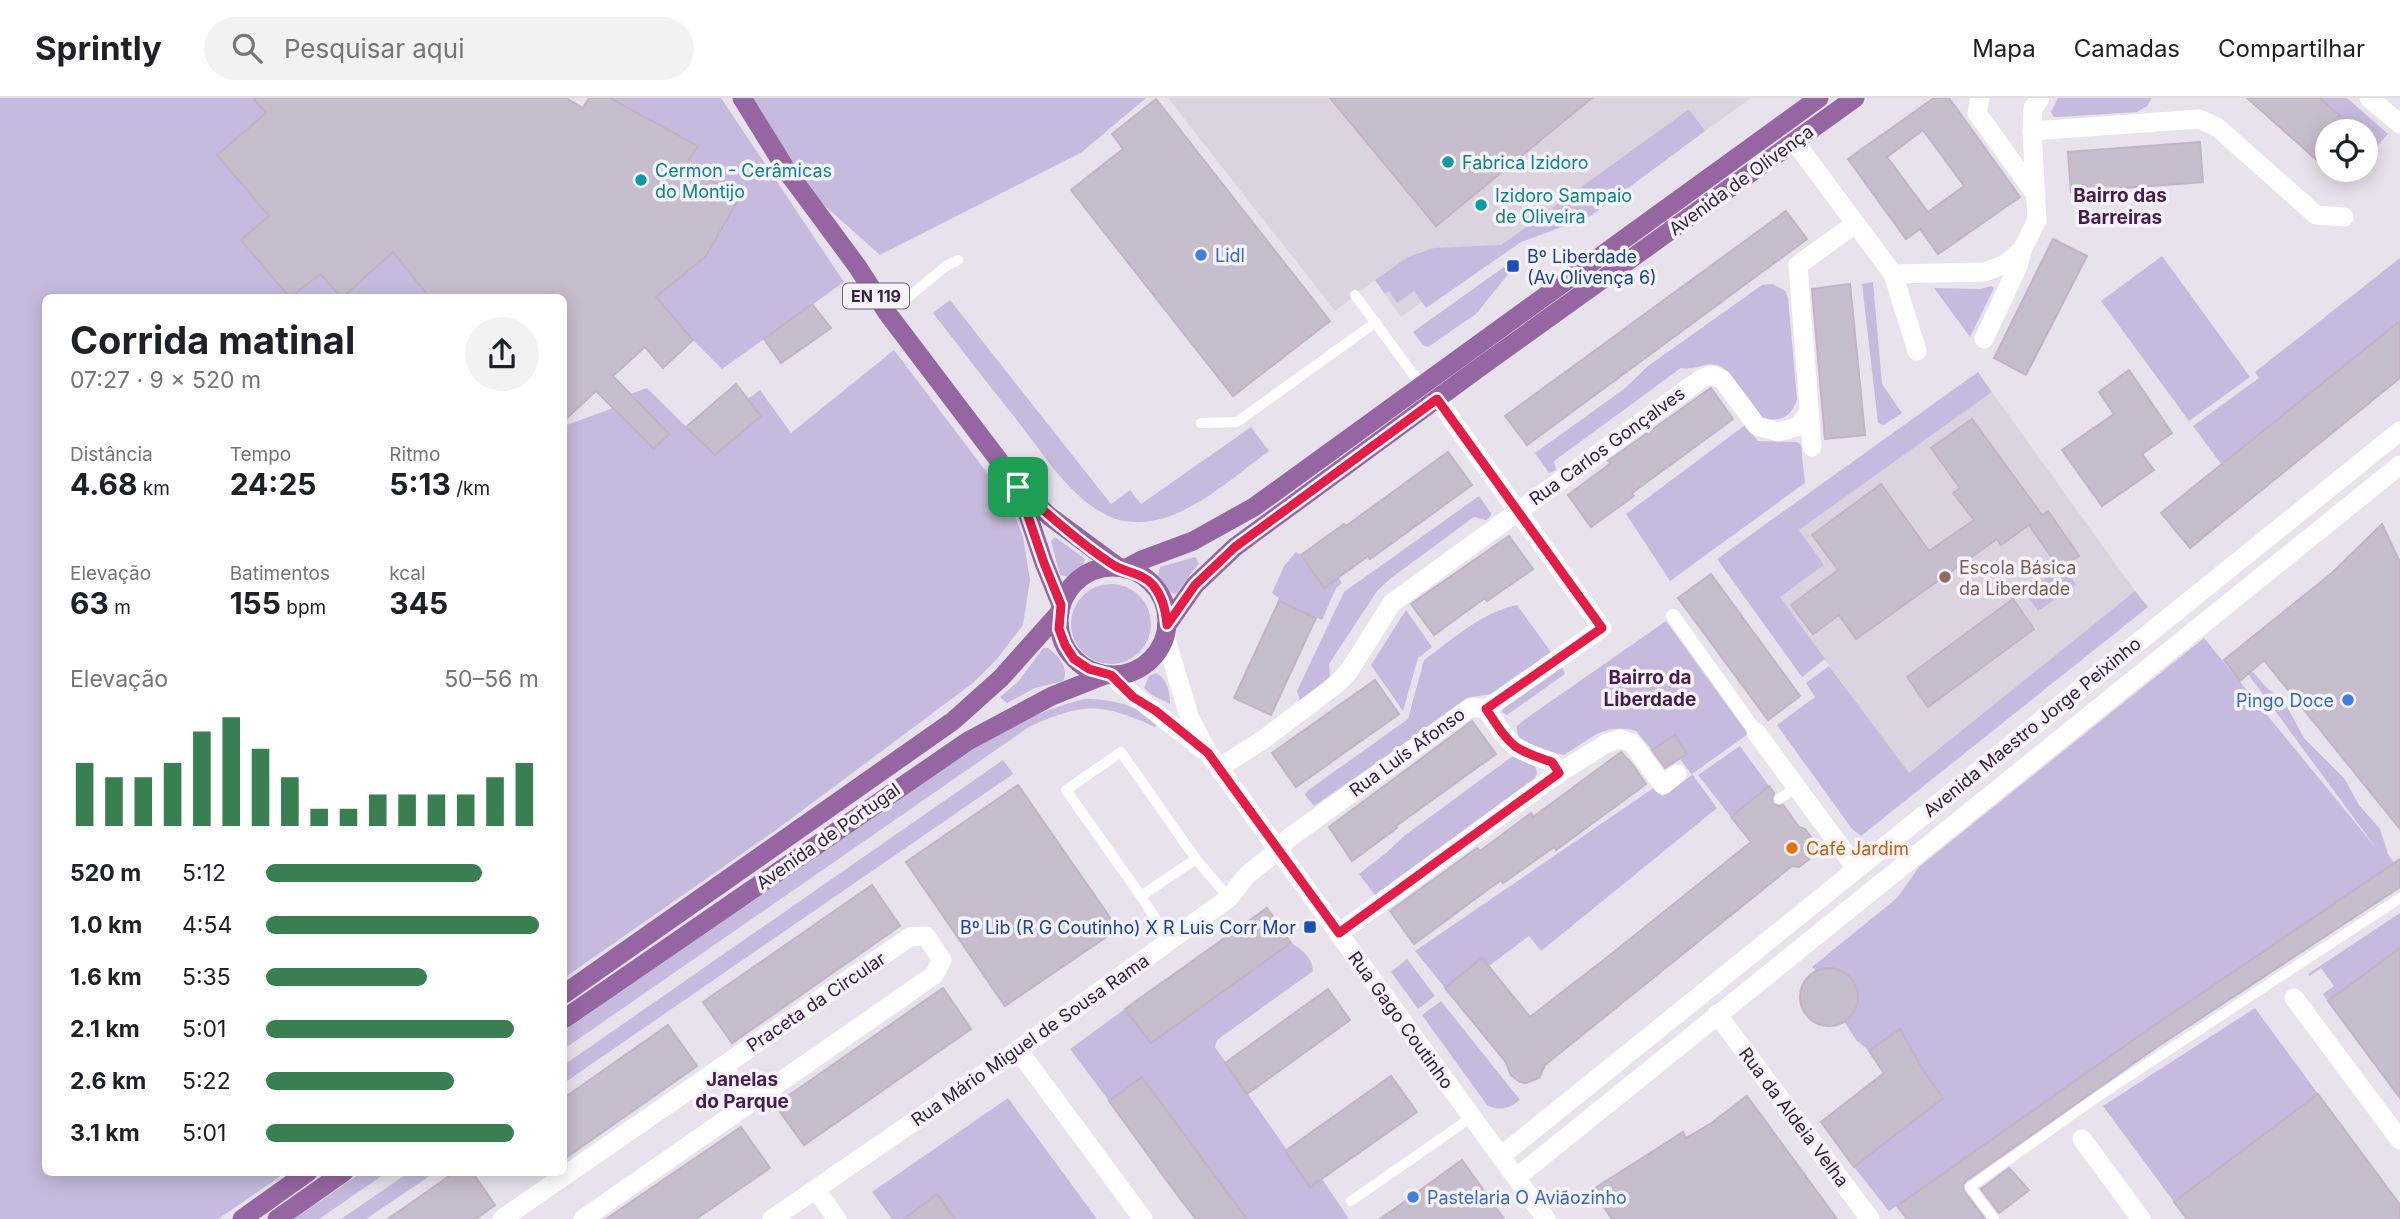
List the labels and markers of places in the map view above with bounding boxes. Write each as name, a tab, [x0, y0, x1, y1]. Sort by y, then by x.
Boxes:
place label: Fabrica Izidoro	[1462, 152, 1589, 173]
marker: Fabrica Izidoro	[1440, 154, 1456, 170]
place label: Cermon - Cerâmicas do Montijo	[655, 160, 832, 202]
marker: Cermon - Cerâmicas do Montijo	[633, 172, 649, 188]
place label: Izidoro Sampaio de Oliveira	[1495, 185, 1632, 227]
marker: Izidoro Sampaio de Oliveira	[1473, 197, 1489, 213]
place label: Lidl	[1215, 245, 1245, 266]
place label: Bº Liberdade (Av Olivença 6)	[1527, 246, 1657, 288]
marker: Lidl	[1193, 247, 1209, 263]
marker: Bº Liberdade (Av Olivença 6)	[1505, 258, 1521, 274]
pin	[988, 457, 1048, 517]
place label: Escola Básica da Liberdade	[1959, 557, 2076, 599]
marker: Escola Básica da Liberdade	[1937, 569, 1953, 585]
place label: Pingo Doce	[2236, 690, 2334, 711]
marker: Pingo Doce	[2340, 692, 2356, 708]
place label: Café Jardim	[1806, 838, 1909, 859]
marker: Café Jardim	[1784, 840, 1800, 856]
place label: Bº Lib (R G Coutinho) X R Luis Corr Mor	[960, 917, 1296, 938]
marker: Bº Lib (R G Coutinho) X R Luis Corr Mor	[1302, 919, 1318, 935]
place label: Pastelaria O Aviãozinho	[1427, 1187, 1627, 1208]
marker: Pastelaria O Aviãozinho	[1405, 1189, 1421, 1205]

